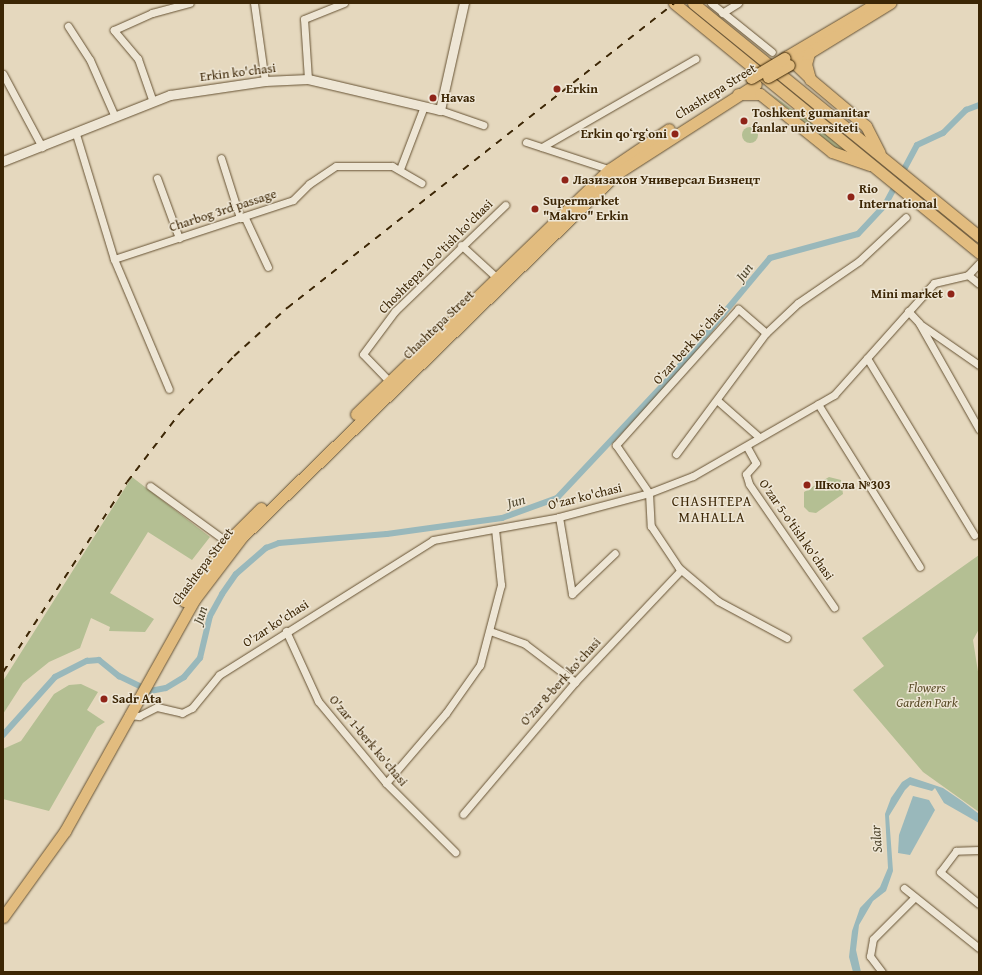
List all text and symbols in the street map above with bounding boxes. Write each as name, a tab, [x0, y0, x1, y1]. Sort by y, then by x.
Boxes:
street label: Erkin ko'chasi	[199, 61, 277, 85]
street label: Chashtepa Street	[673, 61, 759, 123]
place label: Erkin	[566, 81, 598, 97]
marker: Erkin	[551, 83, 563, 95]
place label: Havas	[441, 90, 475, 106]
marker: Havas	[428, 93, 438, 103]
place label: Toshkent gumanitar fanlar universiteti	[752, 106, 870, 137]
marker: Toshkent gumanitar fanlar universiteti	[739, 116, 749, 126]
place label: Erkin qoʻrgʻoni	[581, 126, 667, 142]
marker: Erkin qoʻrgʻoni	[670, 129, 680, 139]
place label: Лазизахон Универсал Бизнецт	[573, 172, 760, 188]
marker: Лазизахон Универсал Бизнецт	[560, 175, 570, 185]
place label: Rio International	[859, 182, 937, 213]
street label: Chаrbog 3rd passage	[167, 186, 279, 236]
marker: Rio International	[846, 192, 856, 202]
place label: Supermarket "Makro" Erkin	[543, 194, 628, 225]
street label: Choshtepa 10-o'tish ko'chasi	[376, 197, 496, 317]
marker: Supermarket "Makro" Erkin	[530, 204, 540, 214]
water label: Jun	[732, 260, 756, 284]
place label: Mini market	[871, 286, 943, 302]
street label: Chashtepa Street	[400, 287, 478, 363]
marker: Mini market	[946, 289, 956, 299]
street label: Oʻzar berk koʻchasi	[650, 302, 730, 388]
street label: O'zar 5-o'tish ko'chasi	[755, 477, 837, 583]
place label: Школа №303	[815, 477, 891, 493]
street label: O'zar ko'chasi	[547, 480, 623, 514]
marker: Школа №303	[802, 480, 812, 490]
water label: Jun	[505, 491, 527, 511]
district label: CHASHTEPA MAHALLA	[672, 493, 752, 526]
street label: Chashtepa Street	[169, 525, 237, 609]
street label: O'zar ko'chasi	[240, 597, 312, 651]
water label: Jun	[189, 604, 211, 626]
street label: Oʻzar 8-berk koʻchasi	[517, 635, 605, 729]
park label: Flowers Garden Park	[896, 681, 958, 712]
place label: Sadr Ata	[112, 691, 162, 707]
street label: O'zar 1-berk ko'chasi	[325, 692, 411, 790]
marker: Sadr Ata	[99, 694, 109, 704]
water label: Salar	[867, 825, 885, 853]

